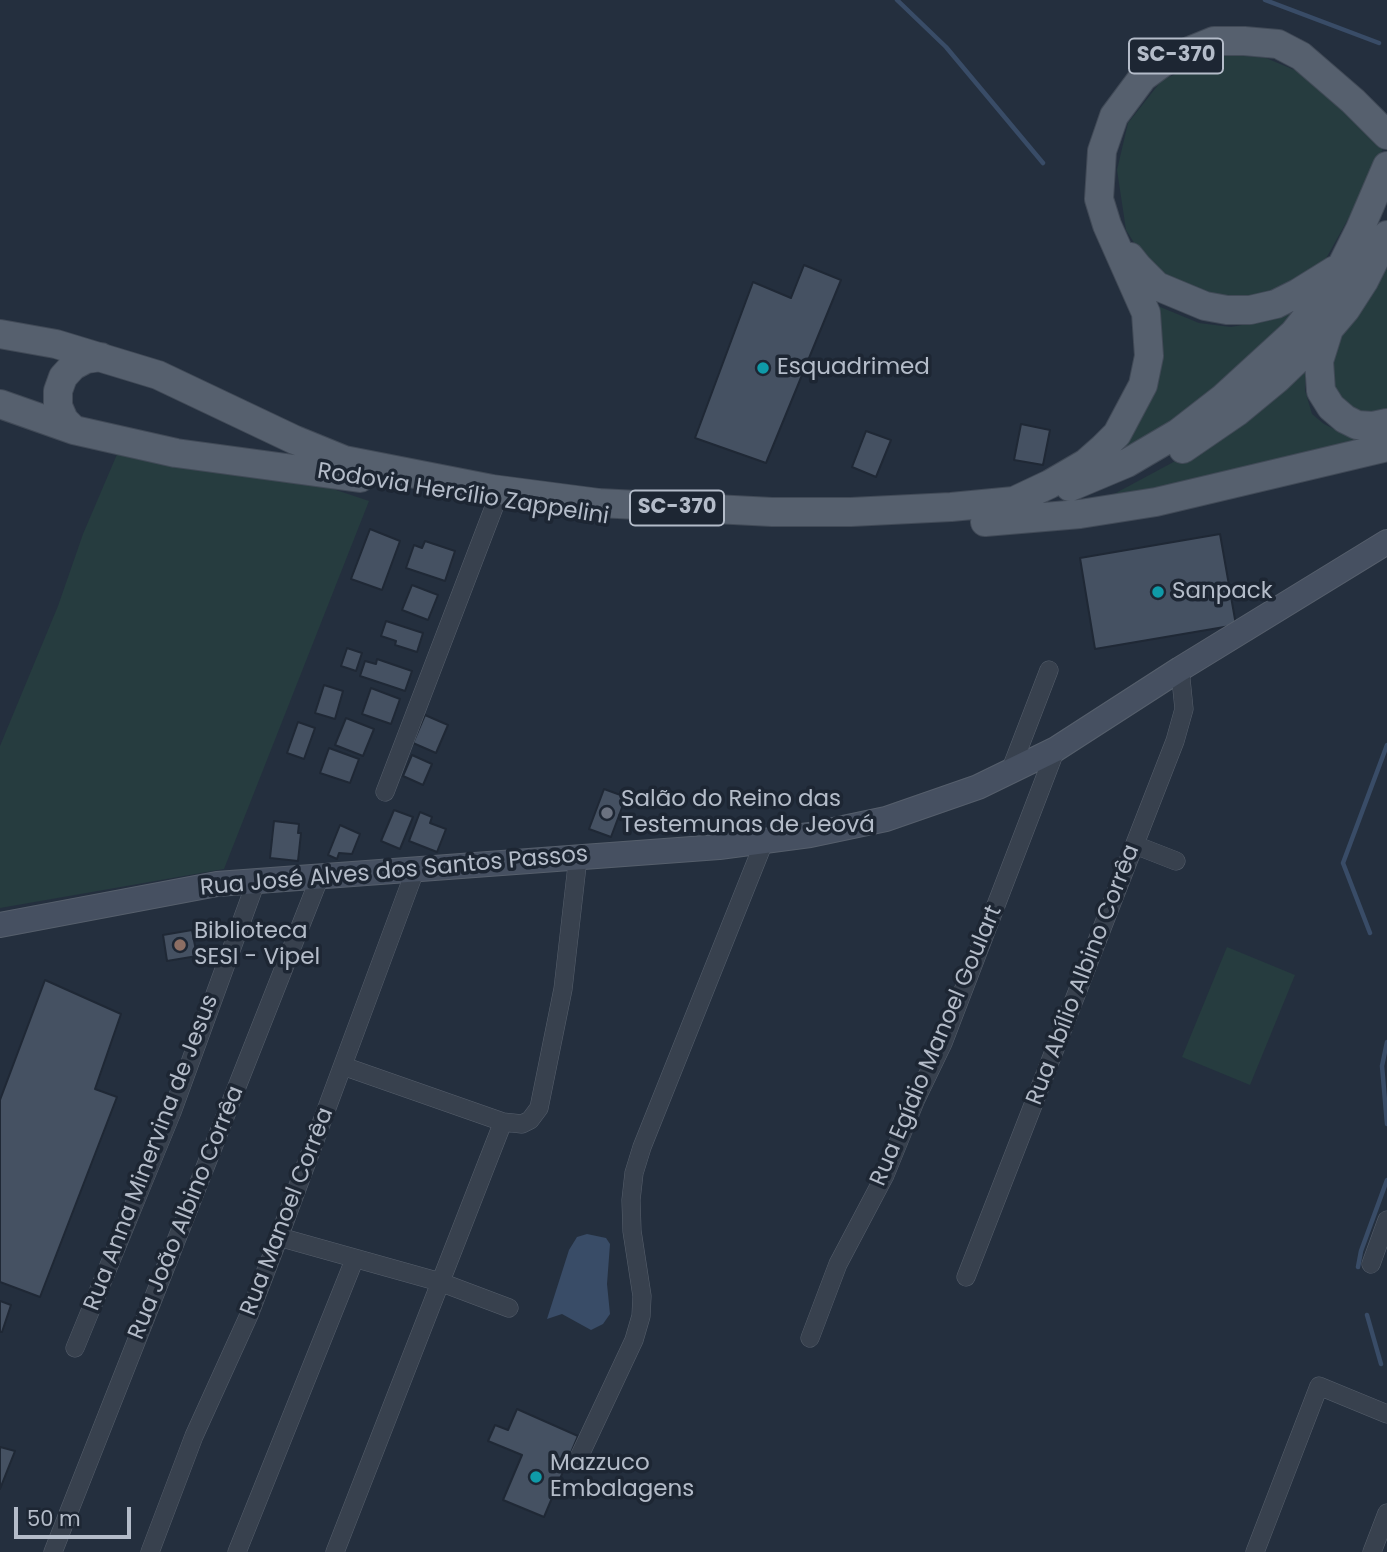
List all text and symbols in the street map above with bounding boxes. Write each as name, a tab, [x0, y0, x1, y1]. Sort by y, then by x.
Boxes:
road number: SC-370	[1129, 38, 1223, 74]
place label: Esquadrimed	[777, 354, 930, 382]
marker: Esquadrimed	[755, 360, 771, 376]
street label: Rodovia Hercílio Zappelini	[315, 458, 611, 532]
road number: SC-370	[630, 490, 724, 526]
place label: Sanpack	[1172, 578, 1273, 606]
marker: Sanpack	[1150, 584, 1166, 600]
place label: Salão do Reino das Testemunas de Jeová	[621, 786, 875, 840]
marker: Salão do Reino das Testemunas de Jeová	[599, 805, 615, 821]
street label: Rua José Alves dos Santos Passos	[199, 841, 589, 903]
street label: Rua Abílio Albino Corrêa	[1022, 841, 1146, 1109]
street label: Rua Egídio Manoel Goulart	[865, 902, 1009, 1190]
place label: Biblioteca SESI - Vipel	[194, 918, 320, 972]
marker: Biblioteca SESI - Vipel	[172, 937, 188, 953]
street label: Rua Anna Minervina de Jesus	[79, 991, 225, 1315]
street label: Rua João Albino Corrêa	[123, 1082, 251, 1344]
street label: Rua Manoel Corrêa	[236, 1104, 340, 1320]
place label: Mazzuco Embalagens	[550, 1450, 694, 1504]
marker: Mazzuco Embalagens	[528, 1469, 544, 1485]
scale bar	[18, 1492, 135, 1536]
text: 50 m	[27, 1504, 81, 1533]

